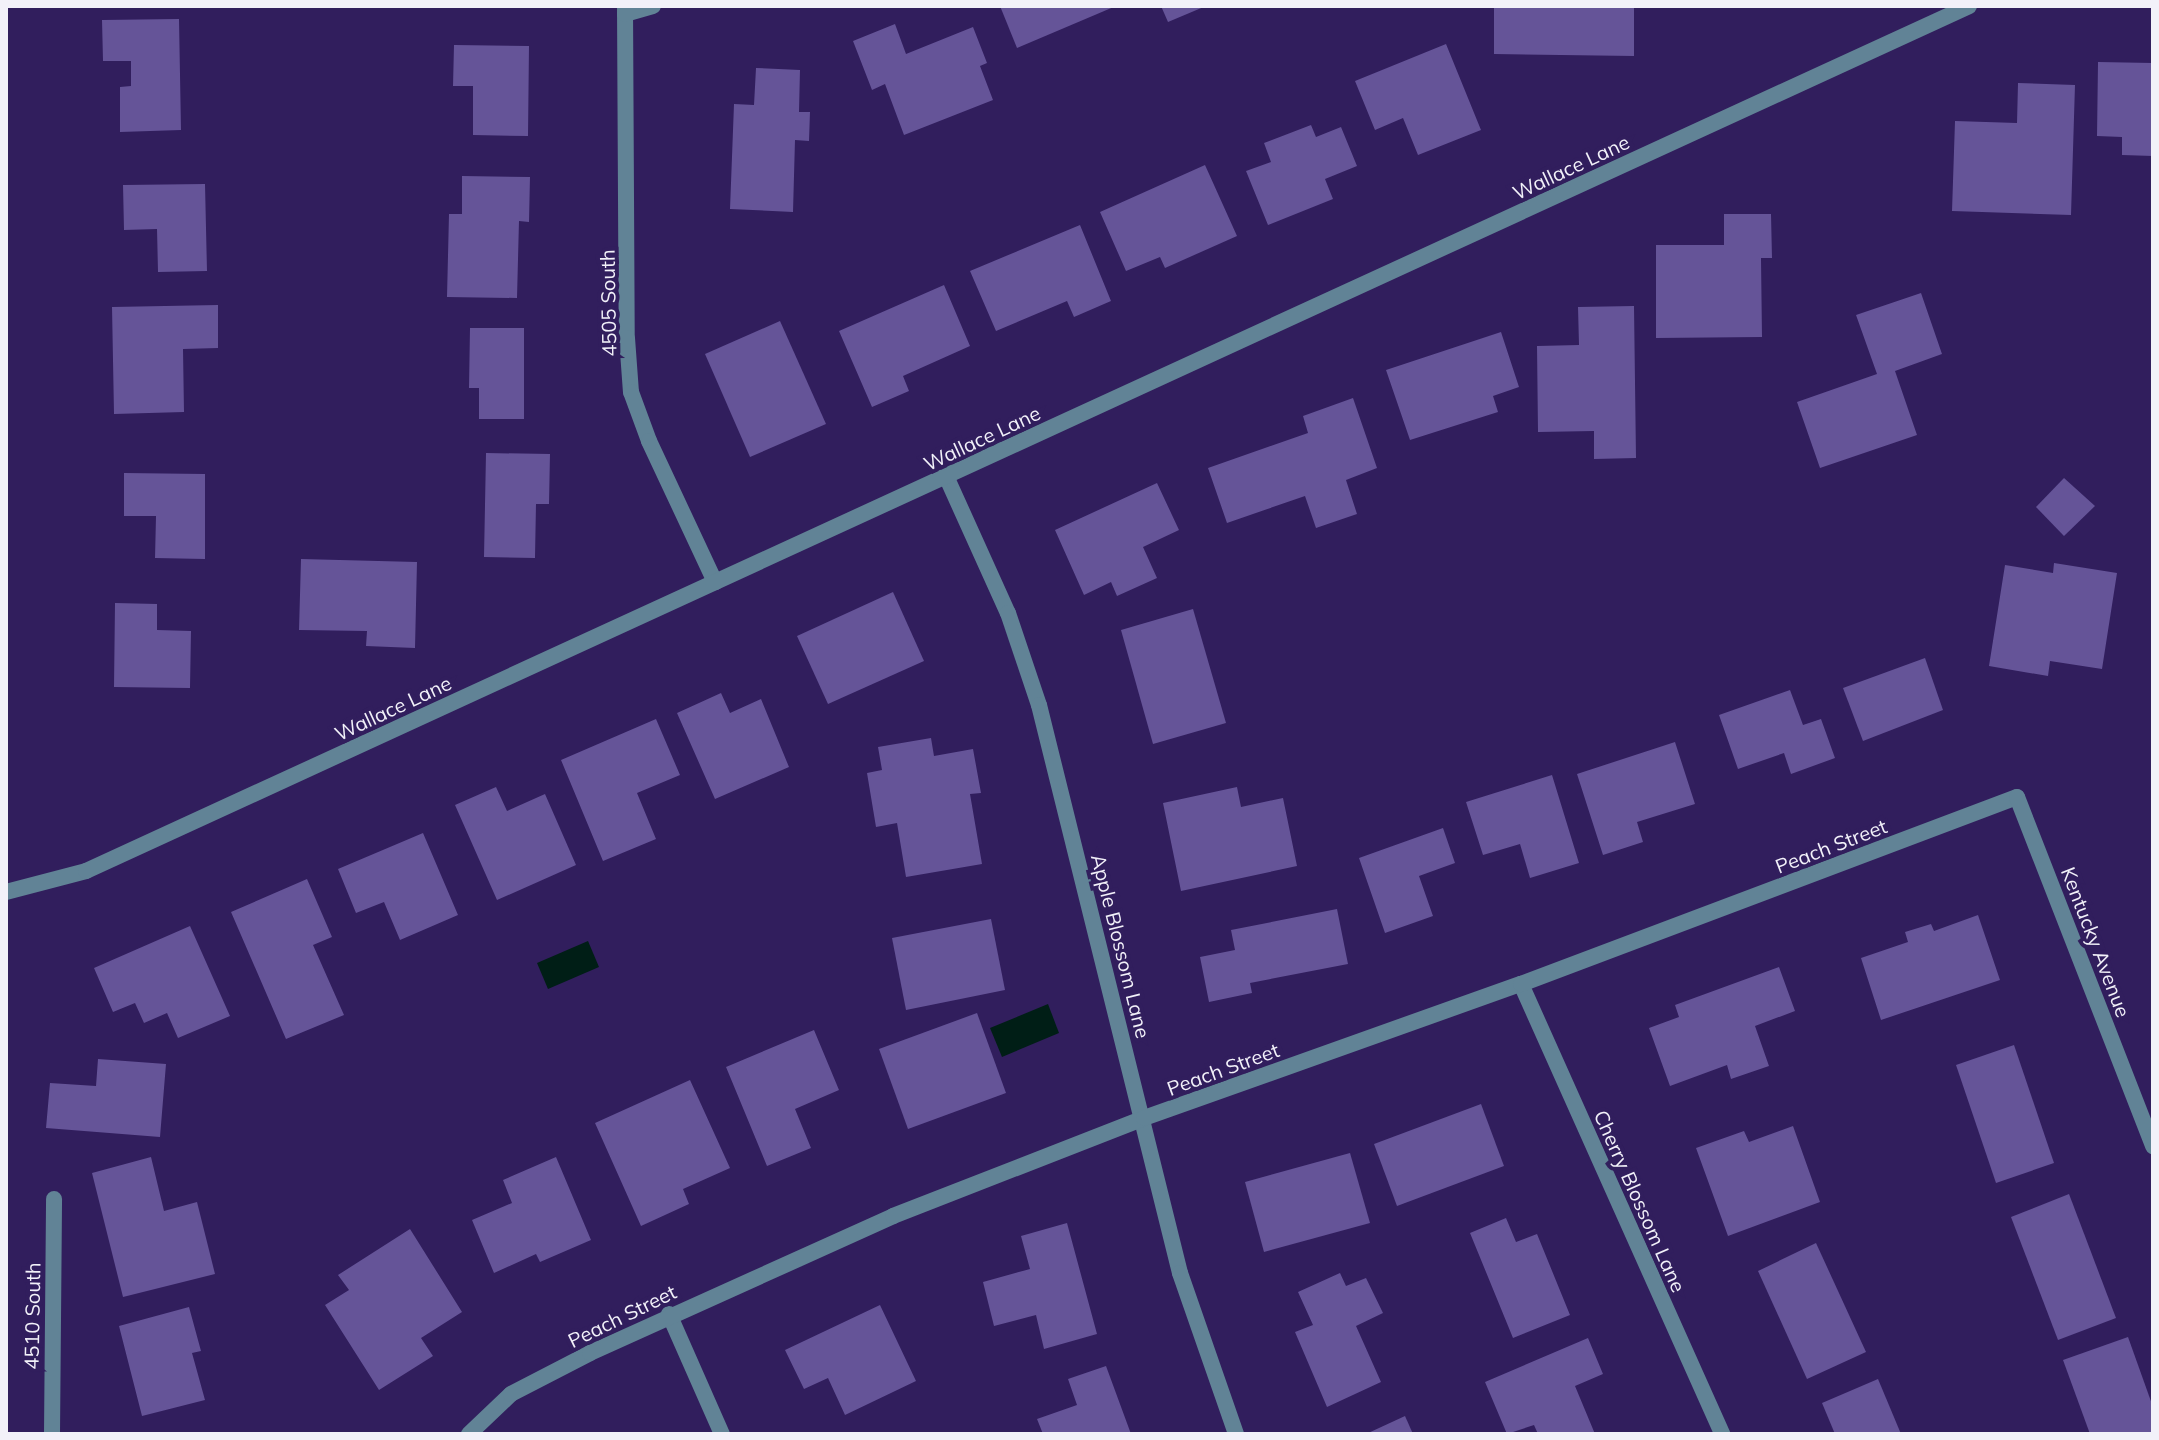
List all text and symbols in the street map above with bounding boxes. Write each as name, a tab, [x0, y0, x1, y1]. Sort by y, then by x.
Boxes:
street label: Wallace Lane	[1509, 130, 1633, 204]
street label: 4505 South	[595, 249, 621, 357]
street label: Wallace Lane	[920, 401, 1044, 475]
street label: Wallace Lane	[331, 671, 455, 745]
street label: Peach Street	[1772, 814, 1890, 878]
street label: Apple Blossom Lane	[1087, 851, 1155, 1041]
street label: Kentucky Avenue	[2056, 863, 2136, 1021]
street label: Peach Street	[1164, 1038, 1282, 1100]
street label: Cherry Blossom Lane	[1589, 1106, 1691, 1296]
street label: 4510 South	[19, 1262, 45, 1370]
street label: Peach Street	[564, 1279, 680, 1353]

